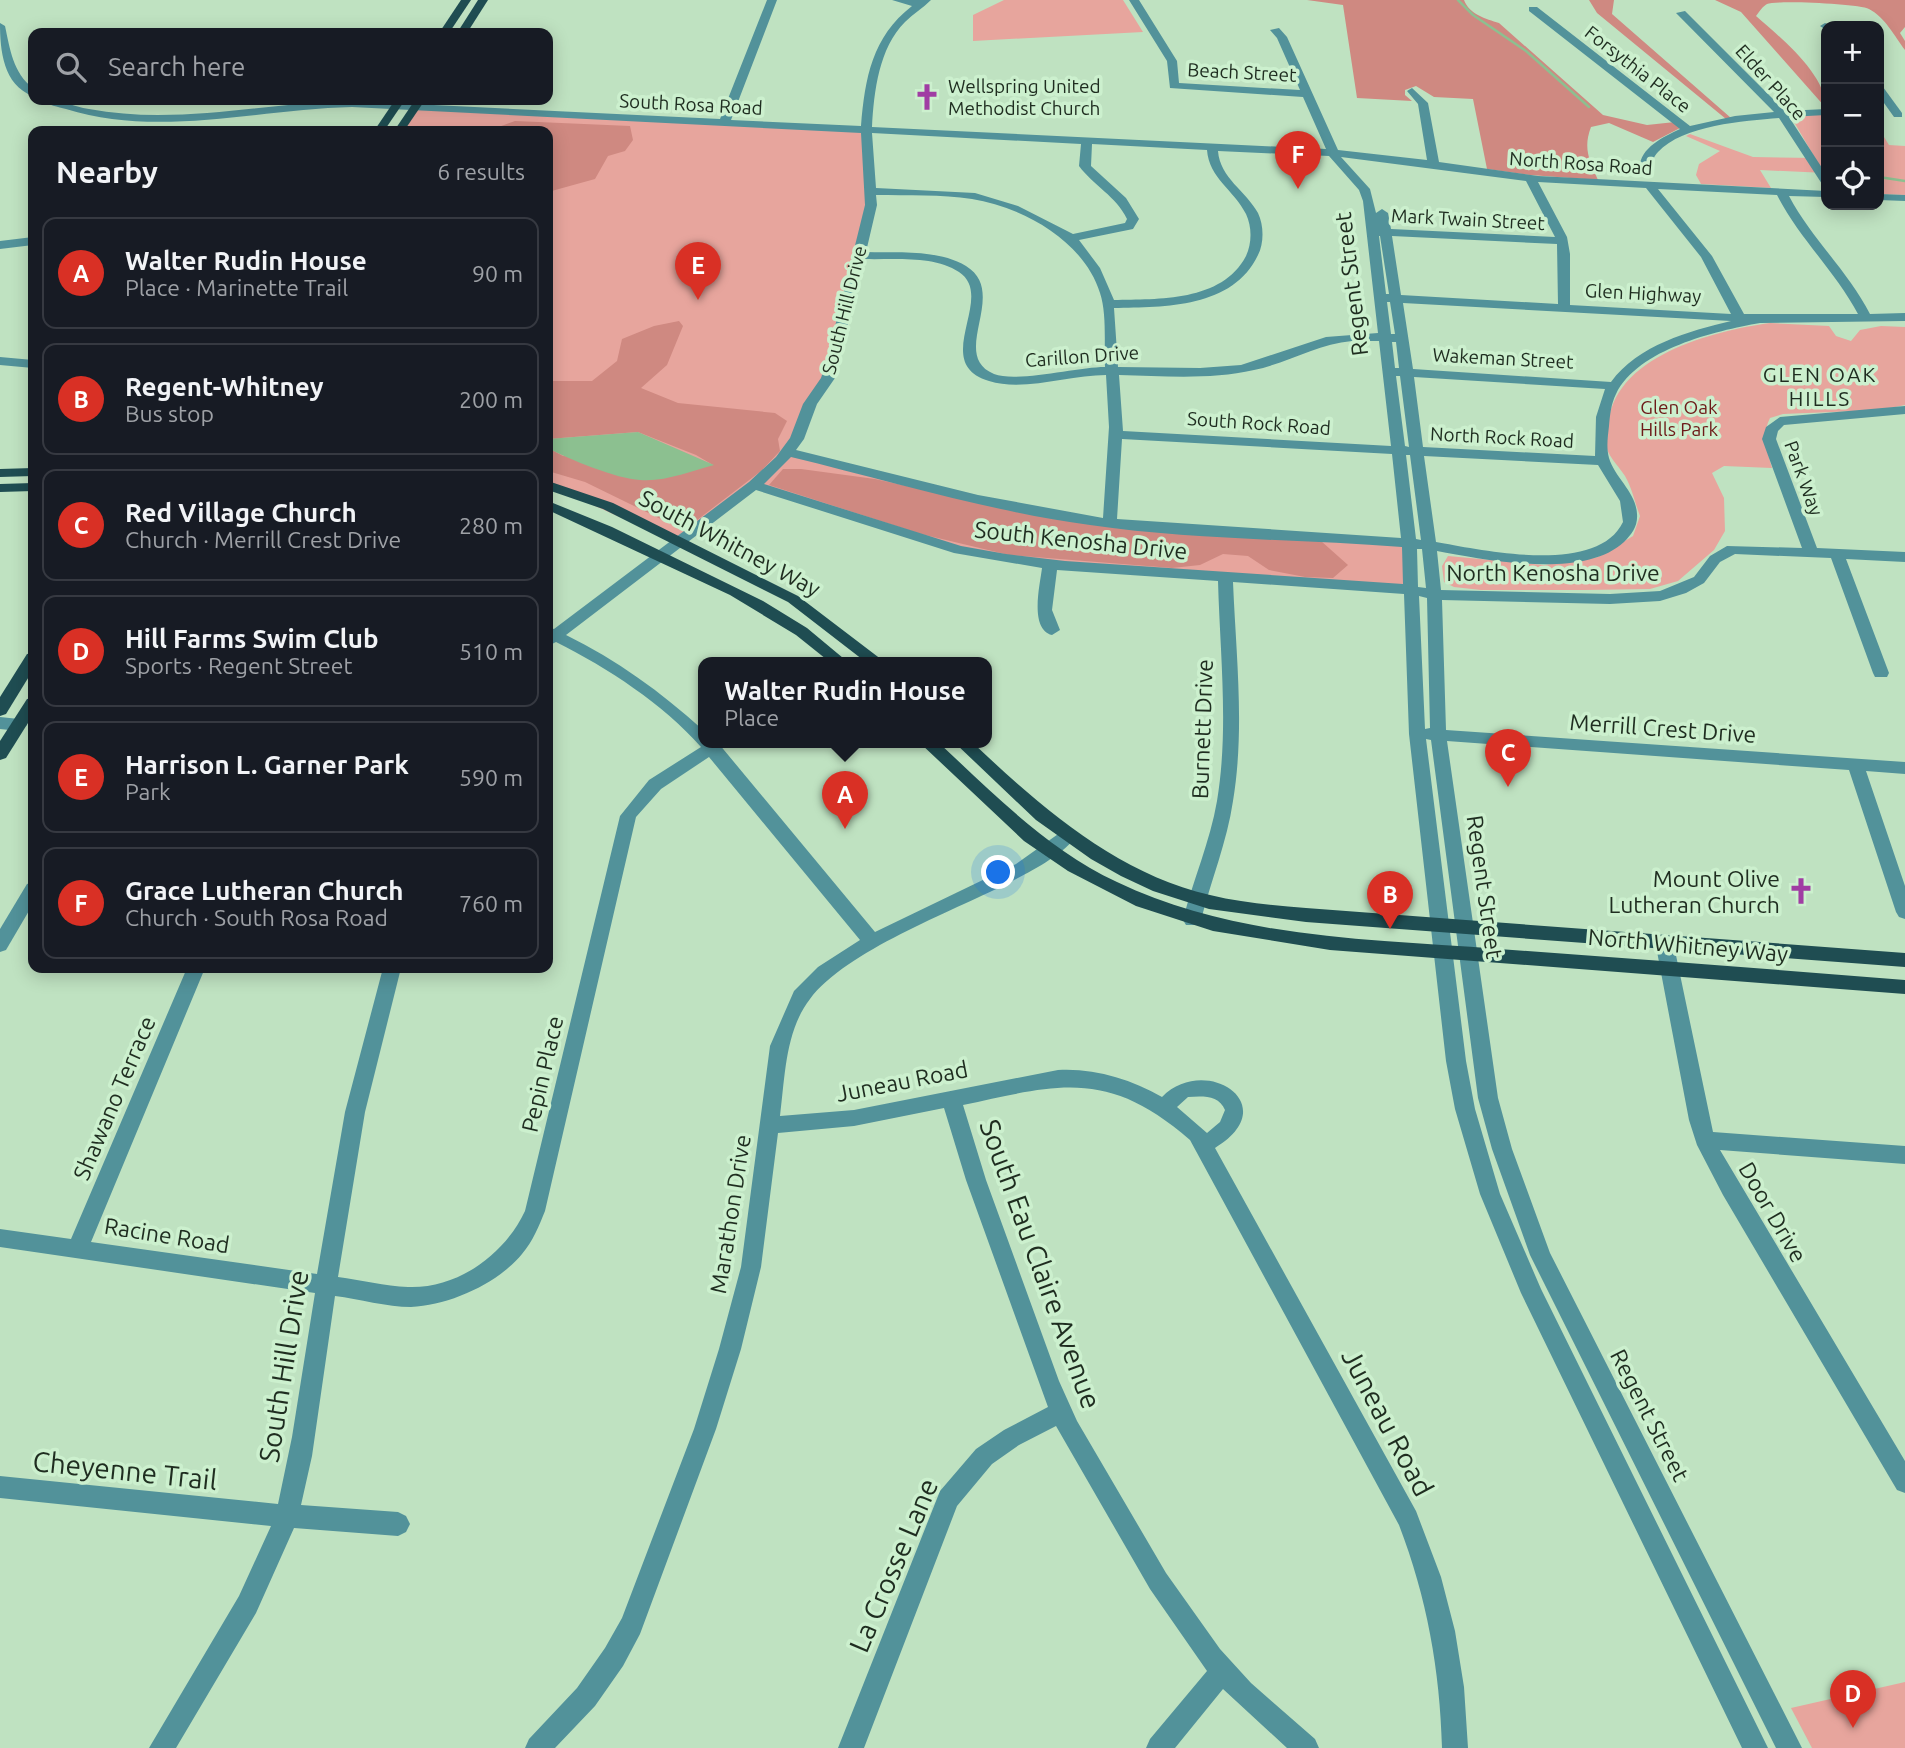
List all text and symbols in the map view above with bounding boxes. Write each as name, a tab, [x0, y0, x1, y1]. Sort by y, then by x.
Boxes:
street label: Forsythia Place	[1581, 21, 1695, 117]
map controls	[1821, 21, 1884, 210]
button: +	[1821, 21, 1884, 84]
search box	[28, 28, 553, 105]
street label: Elder Place	[1731, 40, 1811, 124]
icon: search	[52, 48, 90, 86]
text: Search here	[108, 52, 245, 81]
street label: Beach Street	[1187, 58, 1298, 86]
place label: Wellspring United Methodist Church	[948, 75, 1101, 119]
church icon: Wellspring United Methodist Church	[912, 82, 942, 112]
button: −	[1821, 84, 1884, 147]
street label: South Rosa Road	[619, 89, 763, 119]
pin: F	[1275, 131, 1321, 189]
street label: North Rosa Road	[1509, 147, 1653, 179]
button: locate	[1821, 147, 1884, 210]
text: Nearby	[56, 155, 158, 189]
text: 6 results	[437, 159, 525, 184]
street label: Mark Twain Street	[1391, 204, 1546, 234]
street label: Regent Street	[1330, 211, 1372, 357]
pin: E	[675, 242, 721, 300]
street label: South Hill Drive	[817, 243, 871, 377]
text: Walter Rudin House	[125, 246, 367, 275]
text: A	[73, 261, 89, 286]
text: 90 m	[472, 261, 523, 286]
text: Place · Marinette Trail	[125, 275, 348, 300]
street label: Glen Highway	[1584, 279, 1702, 307]
street label: Carillon Drive	[1024, 341, 1140, 371]
street label: Wakeman Street	[1432, 343, 1575, 373]
district label: GLEN OAK HILLS	[1763, 362, 1877, 410]
text: Regent-Whitney	[125, 372, 324, 401]
text: B	[73, 387, 89, 412]
text: 200 m	[459, 387, 523, 412]
park label: Glen Oak Hills Park	[1640, 396, 1718, 440]
text: Bus stop	[125, 401, 214, 426]
street label: South Rock Road	[1186, 407, 1332, 439]
street label: North Rock Road	[1429, 422, 1575, 452]
street label: Park Way	[1780, 437, 1828, 519]
street label: South Whitney Way	[635, 485, 825, 601]
text: Red Village Church	[125, 498, 357, 527]
text: C	[74, 513, 88, 538]
text: 280 m	[459, 513, 523, 538]
street label: South Kenosha Drive	[973, 516, 1189, 564]
text: Church · Merrill Crest Drive	[125, 527, 401, 552]
street label: North Kenosha Drive	[1446, 560, 1660, 585]
text: Hill Farms Swim Club	[125, 624, 378, 653]
text: D	[73, 639, 89, 664]
text: 510 m	[459, 639, 523, 664]
text: Sports · Regent Street	[125, 653, 352, 678]
popup	[698, 657, 992, 748]
street label: Burnett Drive	[1187, 659, 1217, 799]
text: Walter Rudin House	[724, 676, 966, 705]
text: Place	[724, 705, 779, 730]
street label: Merrill Crest Drive	[1569, 709, 1757, 747]
pin: C	[1485, 729, 1531, 787]
text: Harrison L. Garner Park	[125, 750, 409, 779]
text: E	[74, 765, 88, 790]
text: 590 m	[459, 765, 523, 790]
pin: A	[822, 771, 868, 829]
text: Park	[125, 779, 171, 804]
street label: Regent Street	[1463, 814, 1507, 960]
your location	[981, 855, 1015, 889]
place label: Mount Olive Lutheran Church	[1608, 866, 1780, 917]
pin: B	[1367, 871, 1413, 929]
text: Grace Lutheran Church	[125, 876, 403, 905]
church icon: Mount Olive Lutheran Church	[1786, 876, 1816, 906]
text: F	[75, 891, 87, 916]
text: 760 m	[459, 891, 523, 916]
text: Church · South Rosa Road	[125, 905, 388, 930]
street label: North Whitney Way	[1587, 924, 1789, 966]
street label: Shawano Terrace	[68, 1012, 160, 1184]
street label: Pepin Place	[517, 1014, 567, 1134]
street label: Juneau Road	[834, 1056, 970, 1106]
street label: South Eau Claire Avenue	[974, 1115, 1108, 1413]
street label: Marathon Drive	[705, 1133, 755, 1295]
street label: Door Drive	[1734, 1157, 1812, 1267]
street label: Racine Road	[103, 1213, 231, 1257]
street label: South Hill Drive	[253, 1268, 313, 1464]
street label: Juneau Road	[1336, 1343, 1440, 1501]
street label: Regent Street	[1606, 1345, 1694, 1485]
street label: Cheyenne Trail	[31, 1445, 219, 1495]
street label: La Crosse Lane	[842, 1474, 944, 1656]
pin: D	[1830, 1670, 1876, 1728]

